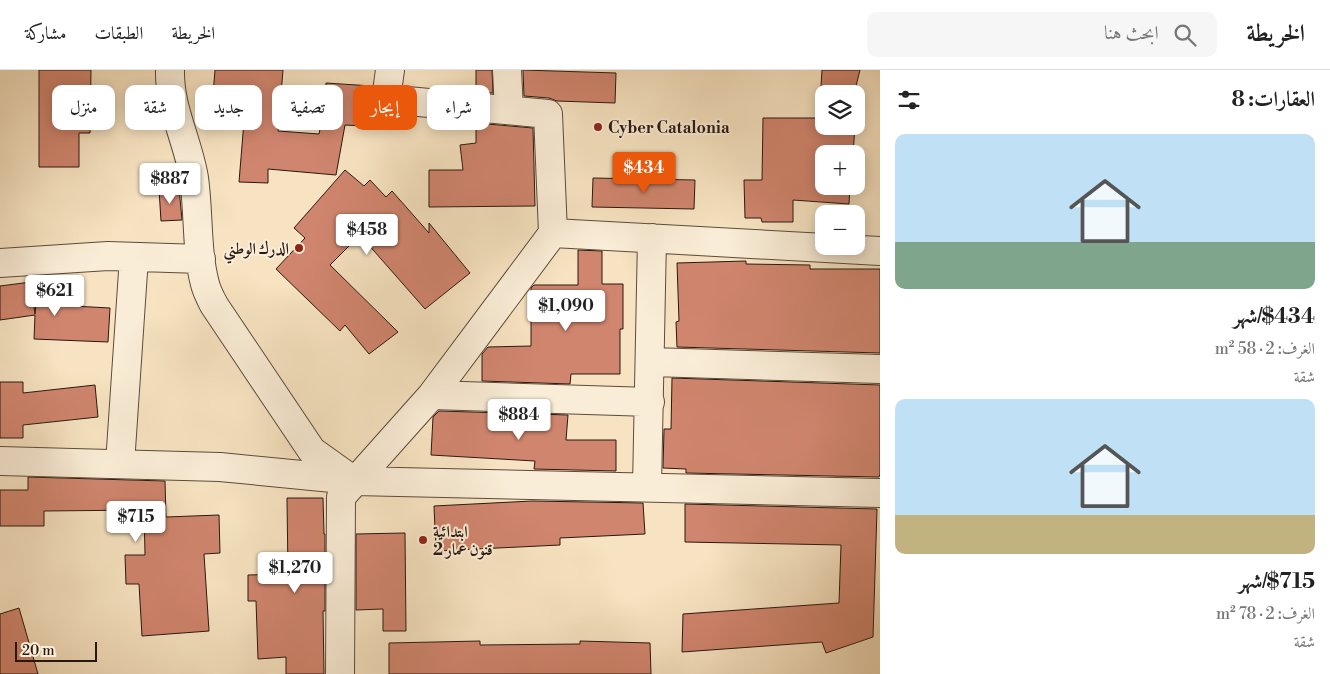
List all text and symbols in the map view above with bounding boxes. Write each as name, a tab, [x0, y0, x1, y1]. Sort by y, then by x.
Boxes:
search box	[867, 12, 1217, 57]
text: الخريطة	[1247, 19, 1305, 49]
text: ابحث هنا	[1104, 21, 1159, 45]
icon: search	[1171, 21, 1199, 49]
text: مشاركة	[25, 22, 66, 45]
text: الطبقات	[94, 22, 143, 45]
text: الخريطة	[171, 22, 215, 45]
chip: منزل	[52, 85, 115, 130]
chip: شقة	[125, 85, 185, 130]
chip: جديد	[195, 85, 262, 130]
chip: تصفية	[272, 85, 343, 130]
chip: إيجار	[353, 85, 417, 130]
chip: شراء	[427, 85, 490, 130]
map controls	[815, 85, 865, 255]
button: layers	[815, 85, 865, 135]
icon: filters	[895, 86, 923, 114]
text: العقارات: 8	[1231, 87, 1315, 113]
place label: Cyber Catalonia	[608, 118, 730, 138]
marker: Cyber Catalonia	[592, 121, 604, 133]
button: +	[815, 145, 865, 195]
pin: $434	[614, 152, 674, 194]
text: $434	[624, 158, 664, 178]
pin: $887	[140, 162, 200, 205]
icon: home	[1060, 166, 1150, 256]
text: $887	[150, 169, 190, 189]
button: −	[815, 205, 865, 255]
pin: $458	[337, 214, 397, 256]
text: $458	[347, 220, 387, 240]
place label: الدرك الوطني	[223, 239, 289, 264]
marker: الدرك الوطني	[293, 242, 305, 254]
pin: $621	[25, 274, 85, 317]
text: $621	[36, 281, 74, 301]
pin: $1,090	[525, 290, 607, 332]
text: $1,090	[538, 296, 594, 316]
text: $434/شهر	[1233, 304, 1315, 330]
text: الغرف: 2 · 58 m²	[1215, 339, 1315, 359]
text: شقة	[1294, 367, 1315, 387]
pin: $884	[489, 398, 549, 441]
text: $884	[499, 405, 539, 425]
icon: home	[1060, 431, 1150, 521]
pin: $715	[106, 500, 166, 543]
text: $715	[118, 507, 155, 527]
place label: ابتدائية قنون عمار 2	[433, 522, 493, 560]
marker: ابتدائية قنون عمار 2	[417, 534, 429, 546]
pin: $1,270	[254, 552, 336, 594]
text: $1,270	[269, 558, 321, 578]
text: $715/شهر	[1238, 569, 1315, 595]
text: الغرف: 2 · 78 m²	[1216, 604, 1315, 624]
text: شقة	[1294, 632, 1315, 652]
scale bar	[15, 639, 98, 662]
text: 20 m	[22, 642, 54, 660]

